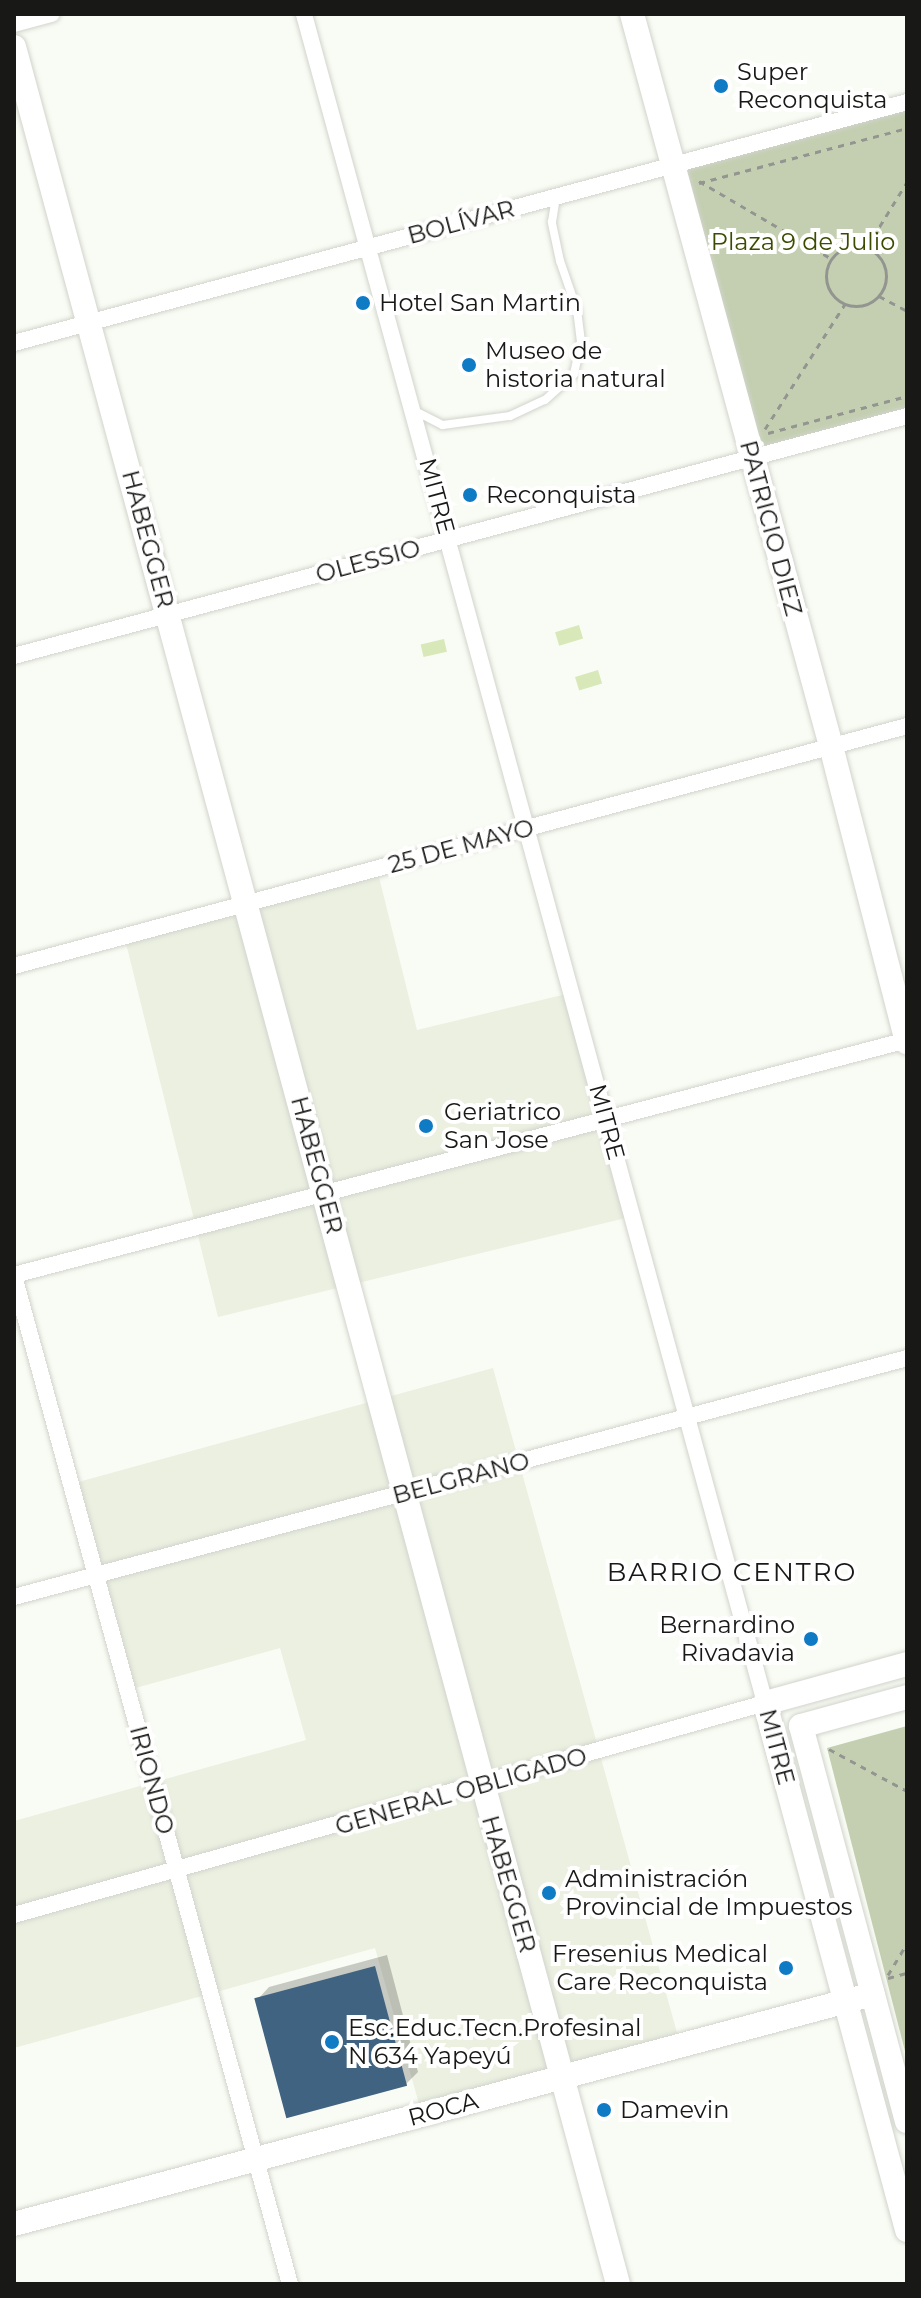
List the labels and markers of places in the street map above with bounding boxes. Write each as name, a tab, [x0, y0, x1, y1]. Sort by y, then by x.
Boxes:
place label: Super Reconquista	[737, 58, 887, 114]
marker: Super Reconquista	[712, 77, 730, 95]
place label: Hotel San Martin	[379, 289, 581, 317]
marker: Hotel San Martin	[354, 294, 372, 312]
place label: Museo de historia natural	[485, 337, 666, 393]
marker: Museo de historia natural	[460, 356, 478, 374]
place label: Reconquista	[486, 481, 636, 509]
marker: Reconquista	[461, 486, 479, 504]
place label: Geriatrico San Jose	[444, 1098, 561, 1154]
marker: Geriatrico San Jose	[415, 1115, 437, 1137]
place label: Bernardino Rivadavia	[659, 1611, 795, 1667]
marker: Bernardino Rivadavia	[802, 1630, 820, 1648]
place label: Administración Provincial de Impuestos	[565, 1865, 852, 1921]
marker: Administración Provincial de Impuestos	[540, 1884, 558, 1902]
place label: Fresenius Medical Care Reconquista	[552, 1940, 768, 1996]
marker: Fresenius Medical Care Reconquista	[775, 1957, 797, 1979]
place label: Esc.Educ.Tecn.Profesinal N 634 Yapeyú	[348, 2014, 642, 2070]
marker: Esc.Educ.Tecn.Profesinal N 634 Yapeyú	[323, 2033, 341, 2051]
place label: Damevin	[620, 2096, 729, 2124]
marker: Damevin	[595, 2101, 613, 2119]

